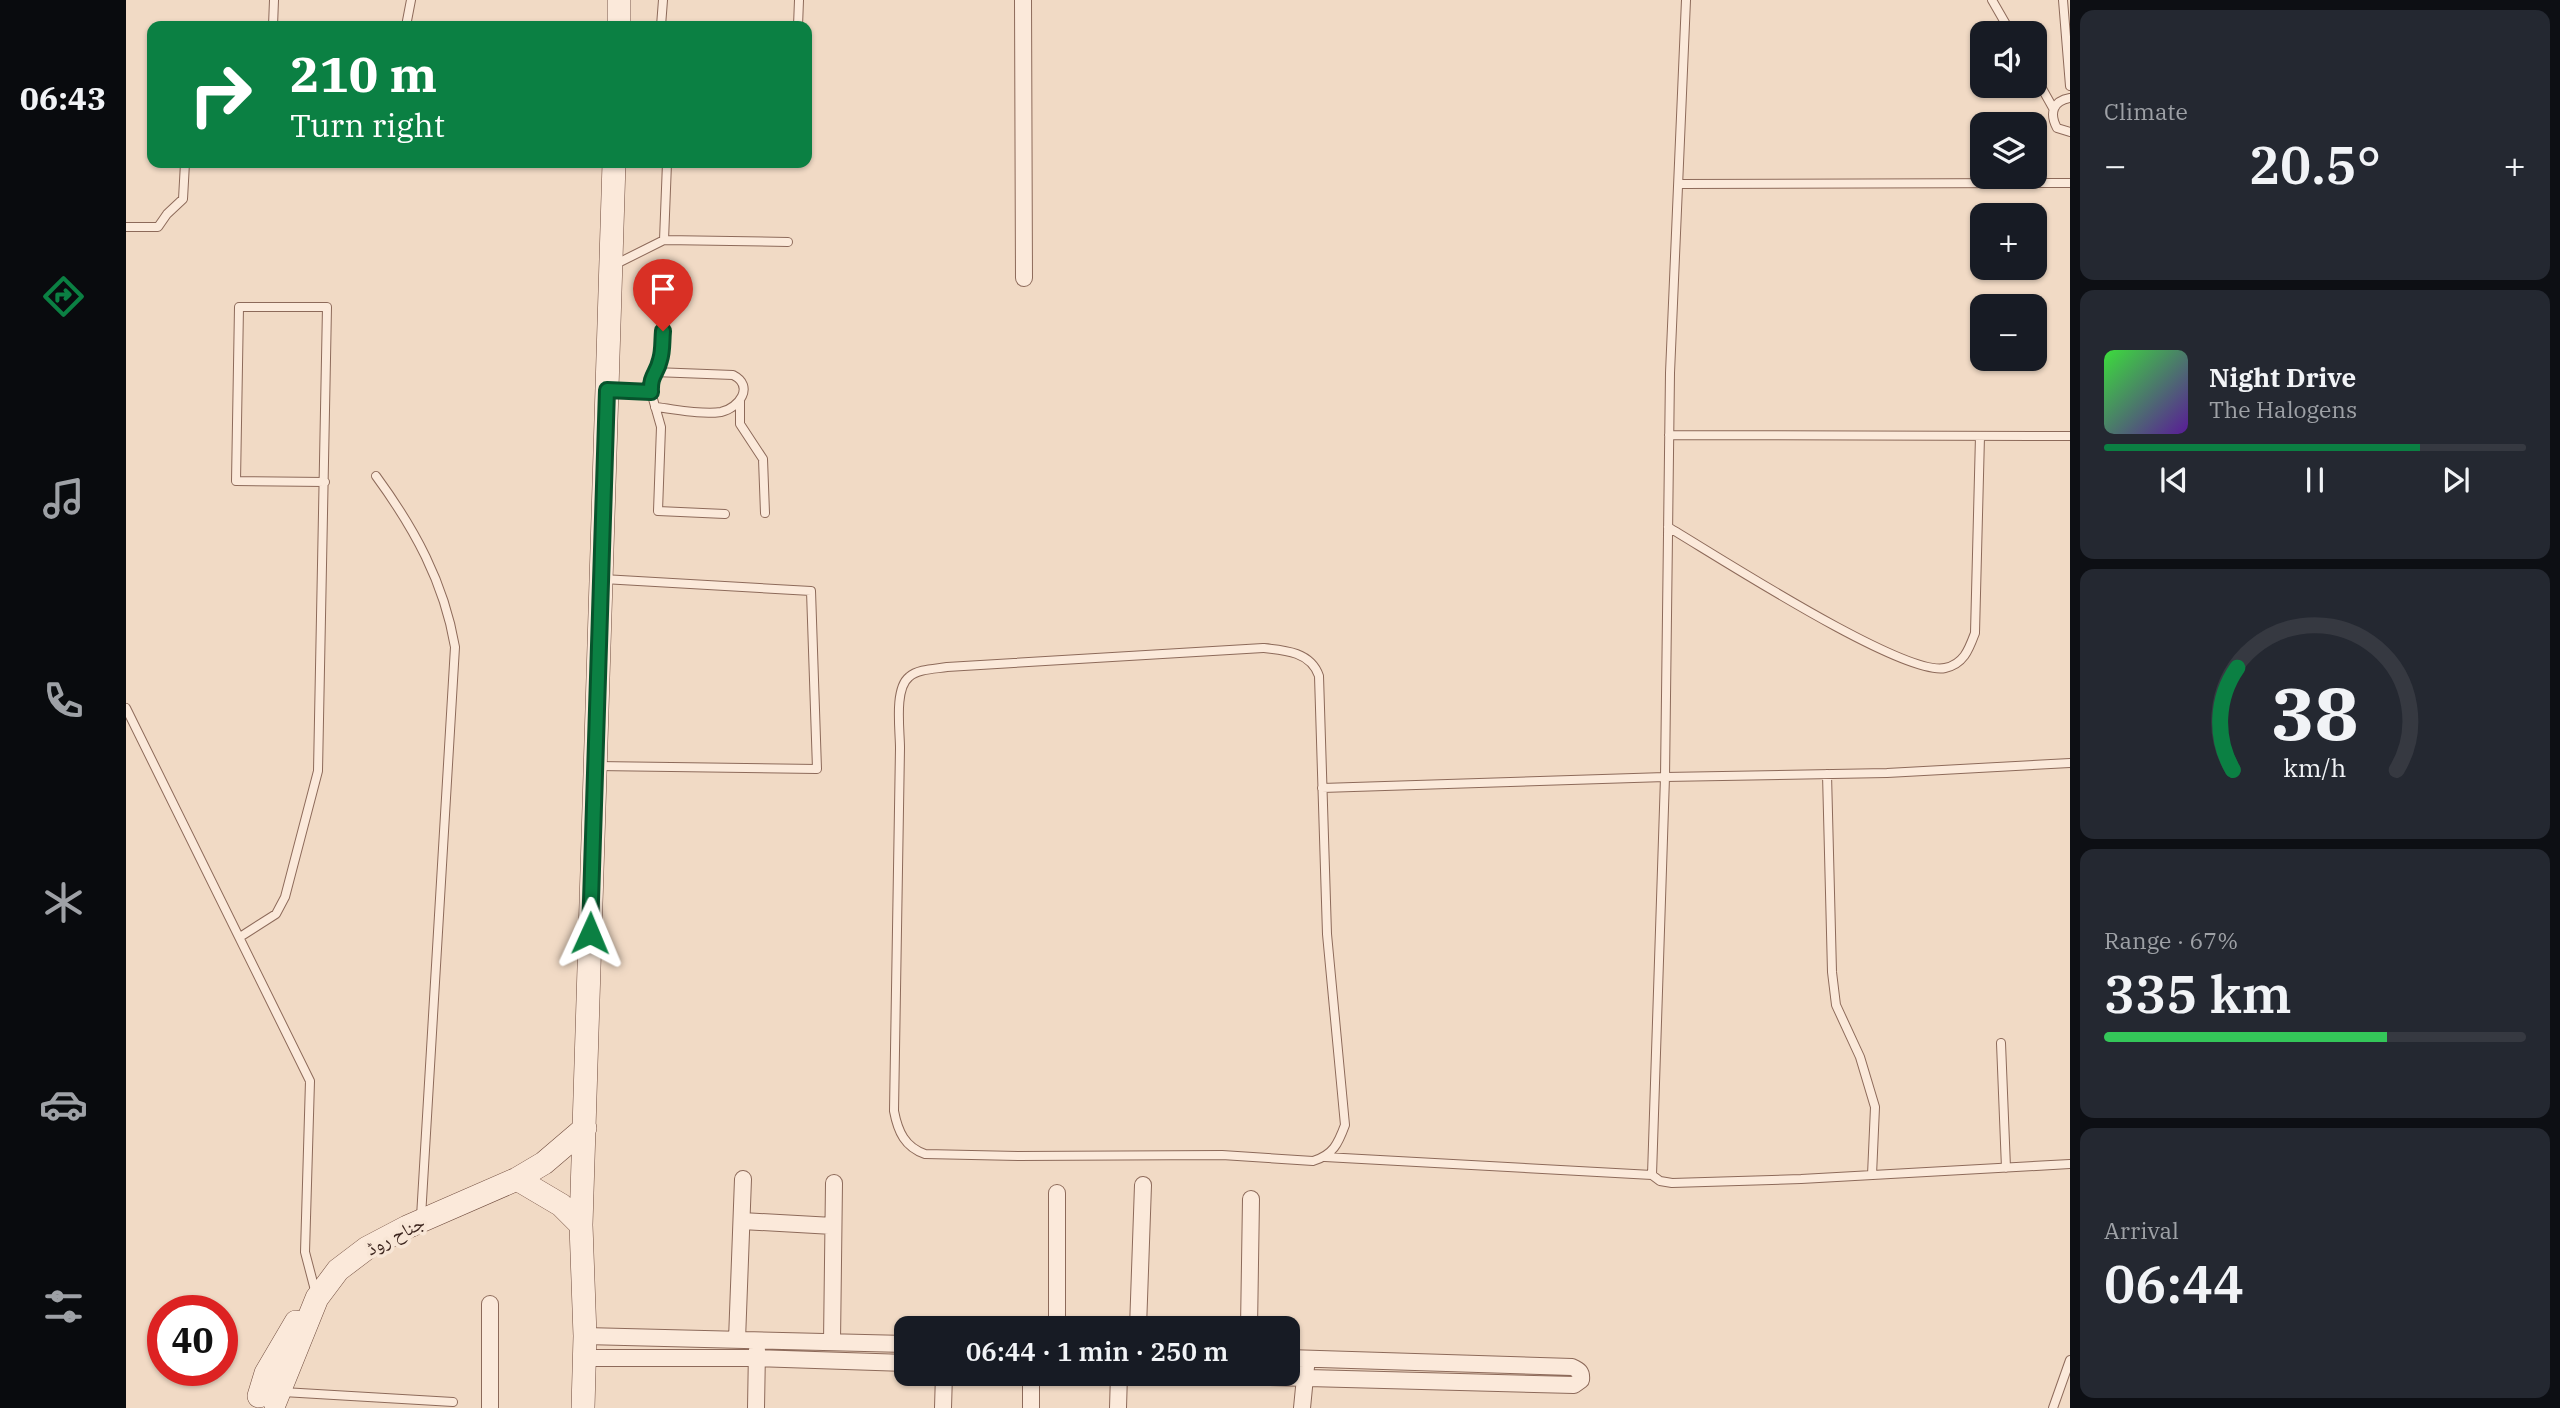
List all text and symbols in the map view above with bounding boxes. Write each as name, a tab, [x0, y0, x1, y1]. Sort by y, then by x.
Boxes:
map controls	[1970, 21, 2047, 371]
button: sound	[1970, 21, 2047, 98]
text: 210 m	[290, 42, 437, 105]
icon: right	[175, 49, 266, 140]
text: 06:43	[20, 77, 106, 119]
text: Climate	[2104, 96, 2188, 126]
text: Turn right	[290, 104, 445, 146]
button: layers	[1970, 112, 2047, 189]
text: 20.5°	[2249, 131, 2381, 198]
text: −	[2104, 140, 2127, 189]
text: +	[2503, 140, 2526, 189]
button: +	[1970, 203, 2047, 280]
pin	[633, 259, 693, 331]
icon: arrive	[644, 270, 682, 308]
icon: directions	[39, 272, 88, 321]
button: −	[1970, 294, 2047, 371]
text: Night Drive	[2209, 360, 2356, 394]
text: The Halogens	[2209, 394, 2357, 424]
icon: previous	[2155, 461, 2193, 499]
icon: pause	[2296, 461, 2334, 499]
icon: next	[2437, 461, 2475, 499]
icon: music	[39, 474, 88, 523]
text: 38	[2271, 665, 2359, 760]
icon: phone	[39, 676, 88, 725]
text: km/h	[2283, 751, 2347, 784]
icon: climate	[39, 878, 88, 927]
position arrow	[553, 896, 627, 970]
text: Range · 67%	[2104, 925, 2238, 955]
text: 335 km	[2104, 960, 2292, 1027]
icon: car	[39, 1080, 88, 1129]
street label: جناح روڈ	[362, 1210, 428, 1260]
text: Arrival	[2104, 1215, 2179, 1245]
text: 06:44	[2104, 1250, 2244, 1317]
icon: filters	[39, 1282, 88, 1331]
speed limit sign: 40	[147, 1295, 238, 1386]
text: 06:44 · 1 min · 250 m	[966, 1334, 1228, 1368]

